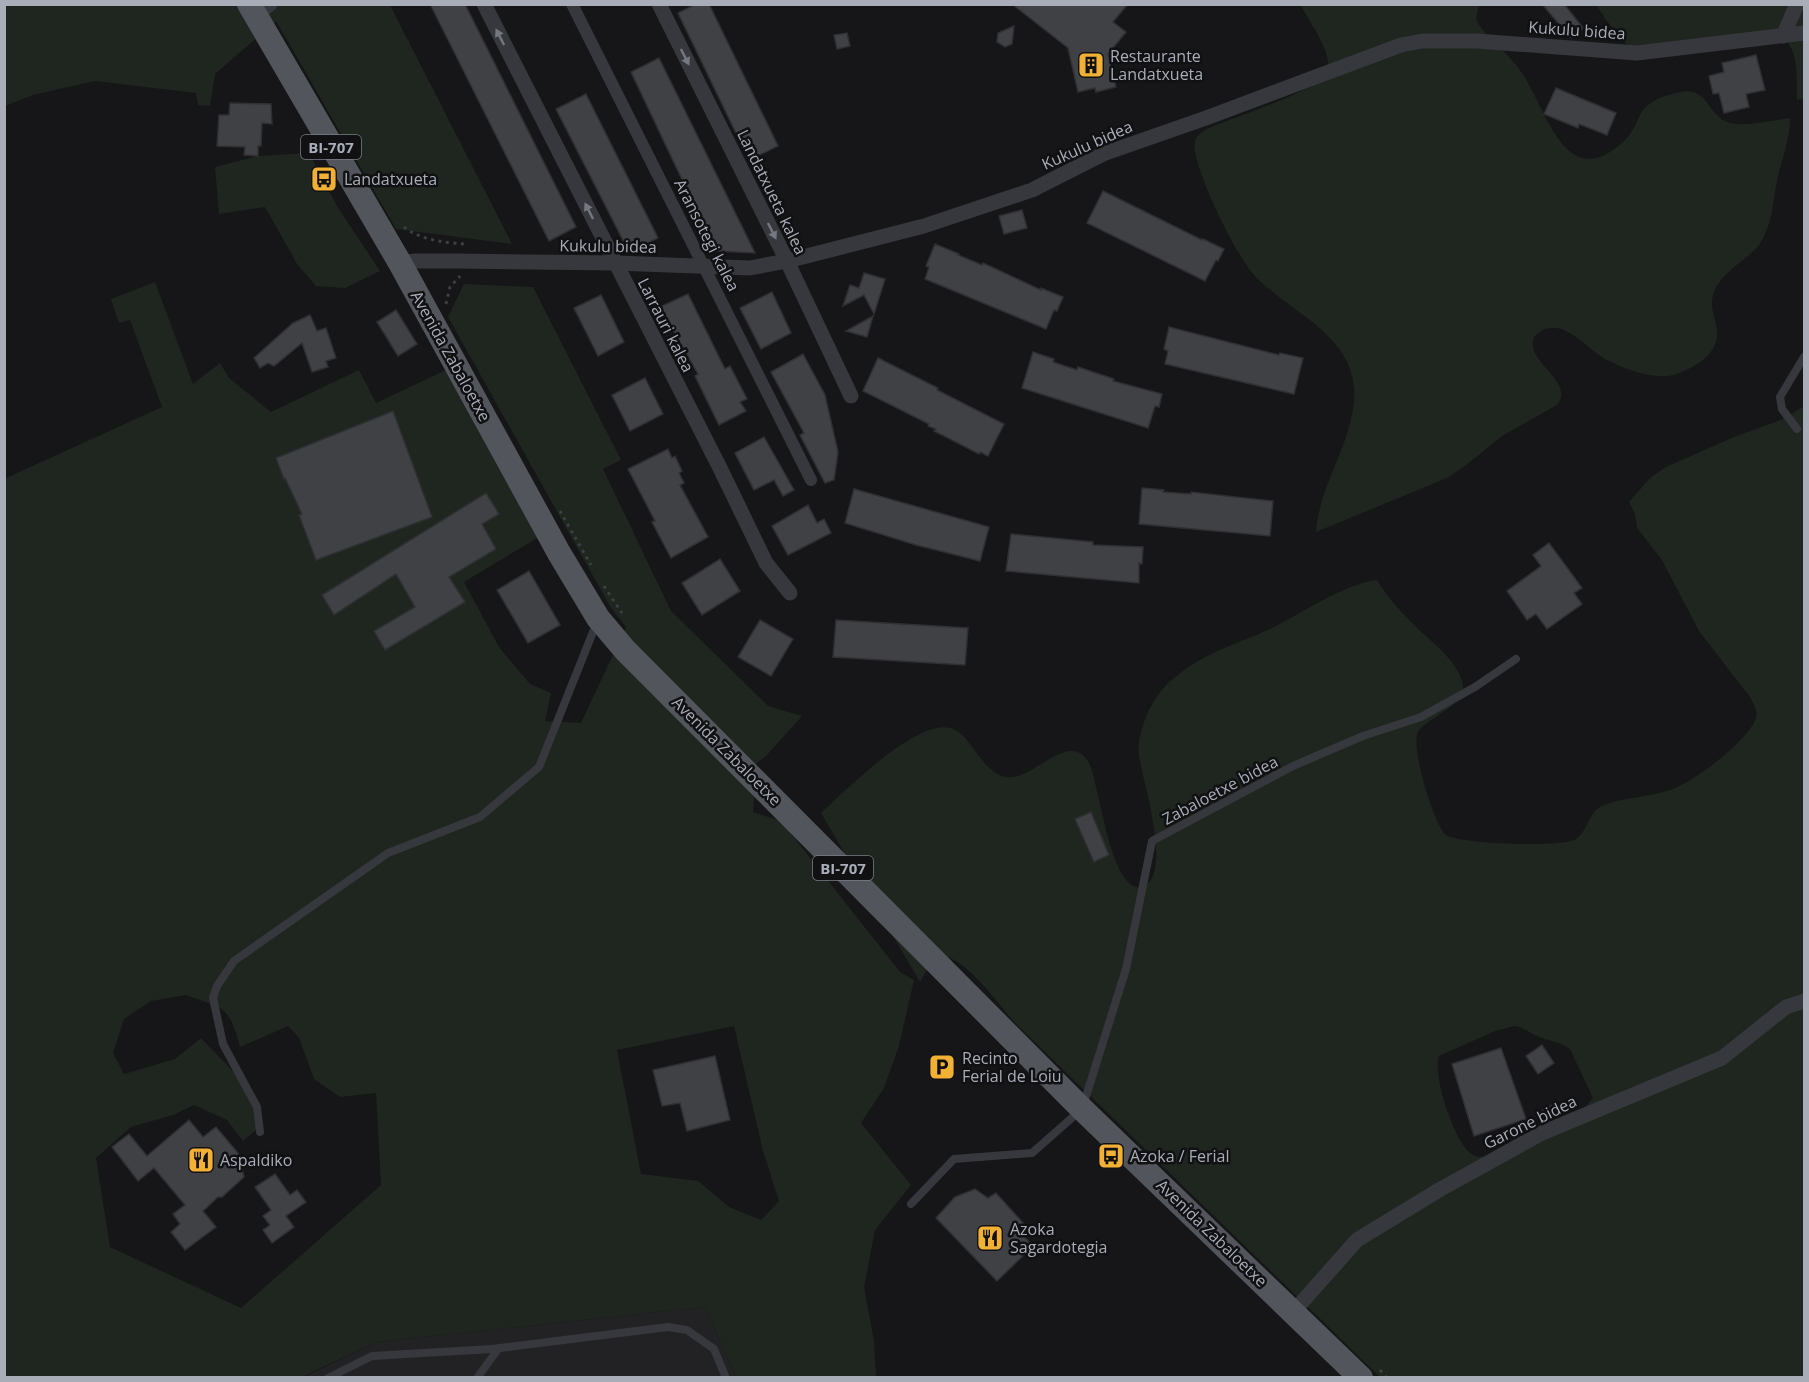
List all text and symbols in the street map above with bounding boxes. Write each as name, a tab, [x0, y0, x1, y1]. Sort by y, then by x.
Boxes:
street label: Kukulu bidea	[1528, 16, 1626, 44]
one-way arrow	[495, 29, 505, 46]
place label: Restaurante Landatxueta	[1110, 45, 1203, 85]
one-way arrow	[680, 48, 690, 65]
building icon: Restaurante Landatxueta	[1076, 50, 1106, 80]
street label: Kukulu bidea	[1038, 115, 1136, 175]
street label: Landatxueta kalea	[732, 126, 812, 258]
road number: BI-707	[301, 135, 361, 159]
bus stop icon: Landatxueta	[309, 164, 339, 194]
place label: Landatxueta	[344, 168, 437, 190]
street label: Aransotegi kalea	[669, 175, 745, 295]
one-way arrow	[584, 202, 594, 220]
one-way arrow	[767, 223, 777, 240]
street label: Kukulu bidea	[559, 234, 657, 258]
street label: Larrauri kalea	[633, 274, 699, 376]
street label: Avenida Zabaloetxe	[406, 287, 496, 425]
street label: Avenida Zabaloetxe	[668, 692, 786, 810]
street label: Zabaloetxe bidea	[1158, 750, 1282, 830]
road number: BI-707	[813, 856, 873, 880]
place label: Recinto Ferial de Loiu	[962, 1047, 1062, 1087]
parking icon: Recinto Ferial de Loiu	[927, 1052, 957, 1082]
street label: Garone bidea	[1480, 1090, 1580, 1154]
bus stop icon: Azoka / Ferial	[1096, 1141, 1126, 1171]
restaurant icon: Aspaldiko	[186, 1145, 216, 1175]
place label: Azoka / Ferial	[1130, 1145, 1229, 1167]
place label: Aspaldiko	[220, 1149, 292, 1171]
street label: Avenida Zabaloetxe	[1152, 1174, 1272, 1292]
place label: Azoka Sagardotegia	[1010, 1218, 1108, 1258]
restaurant icon: Azoka Sagardotegia	[975, 1223, 1005, 1253]

